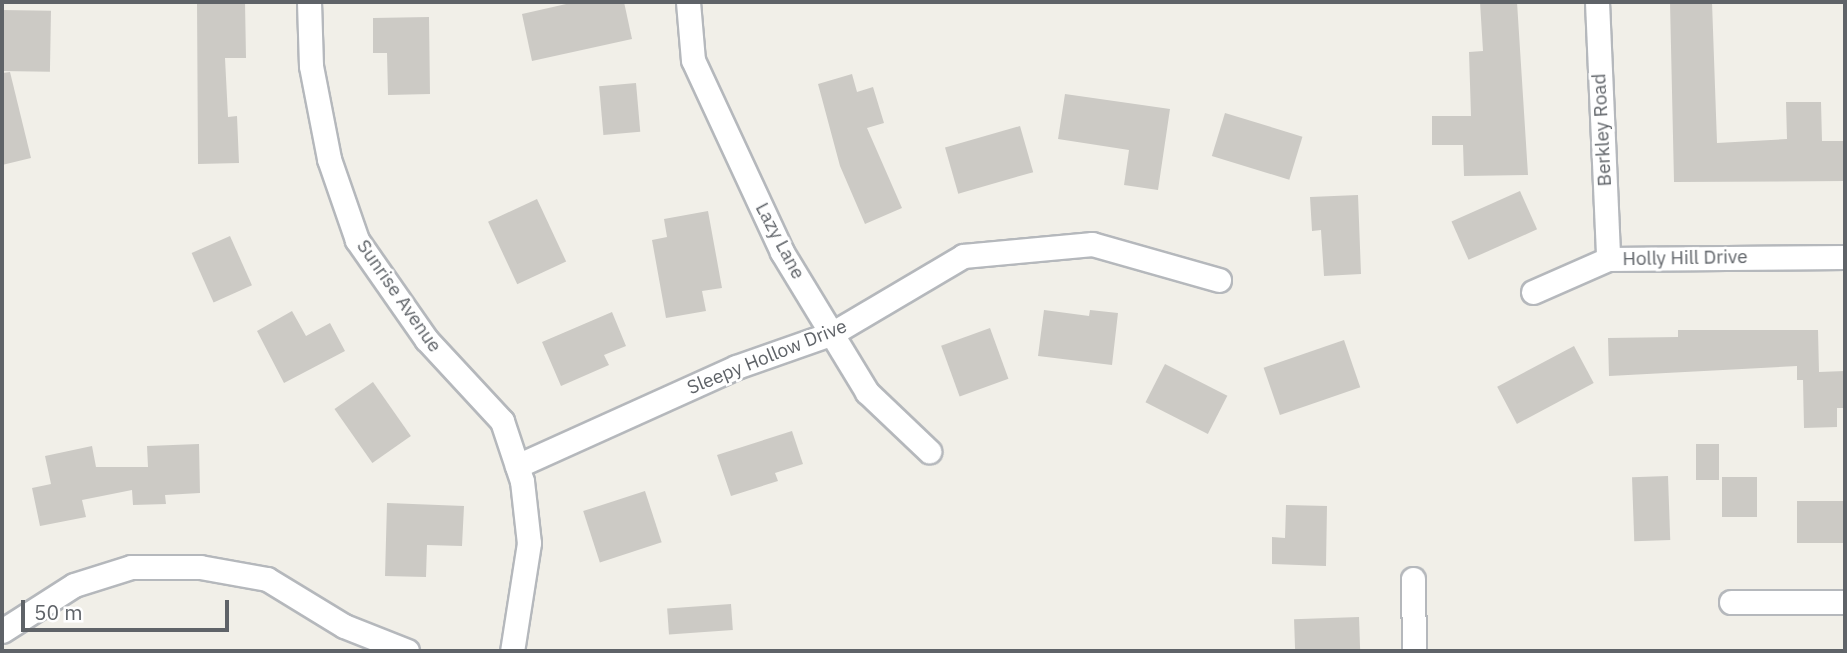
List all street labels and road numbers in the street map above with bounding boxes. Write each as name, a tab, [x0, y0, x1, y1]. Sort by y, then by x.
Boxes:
street label: Berkley Road	[1588, 73, 1616, 187]
street label: Lazy Lane	[750, 199, 810, 283]
street label: Sunrise Avenue	[352, 235, 446, 357]
street label: Holly Hill Drive	[1622, 246, 1748, 270]
street label: Sleepy Hollow Drive	[684, 315, 850, 399]

